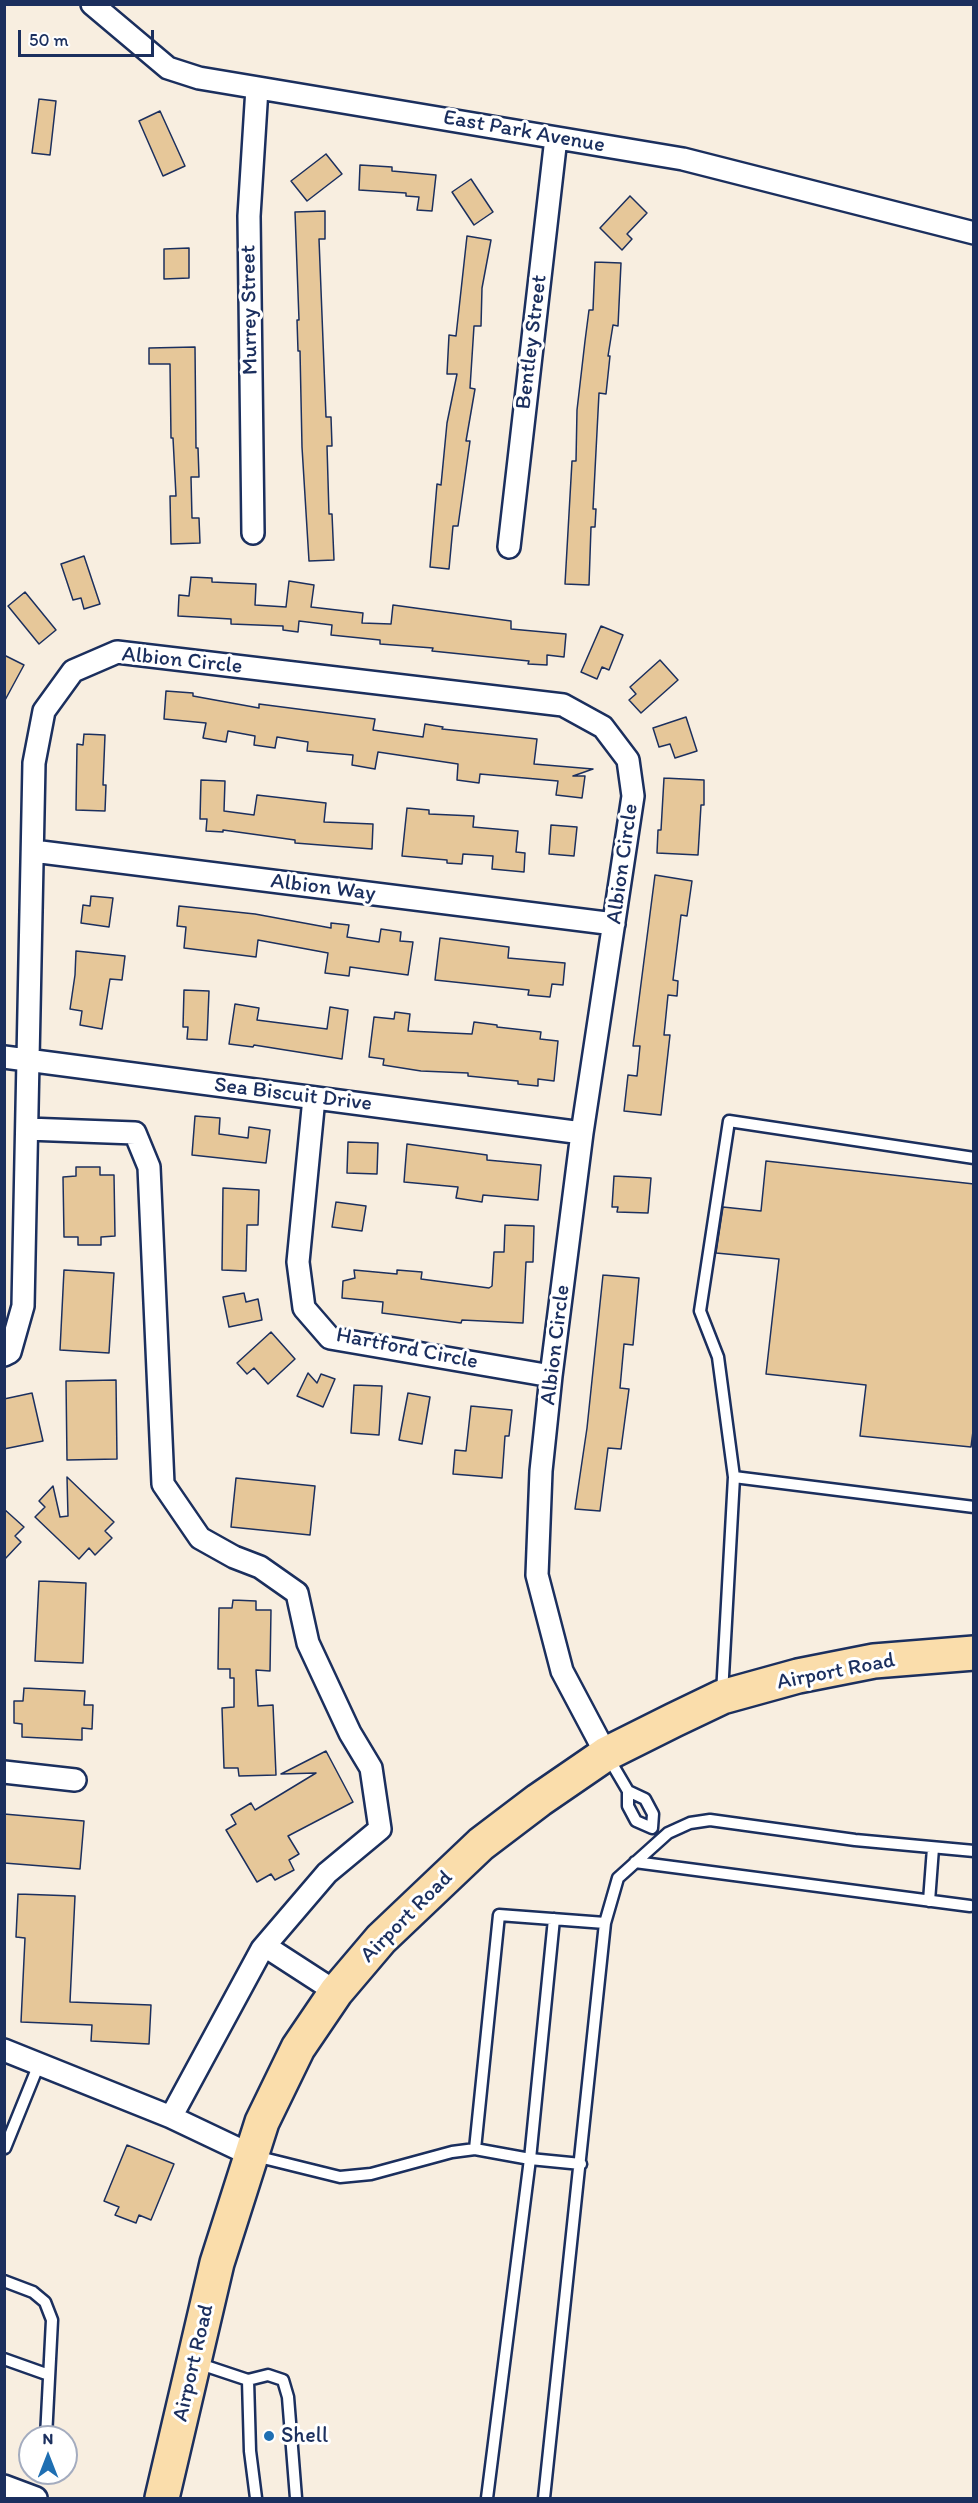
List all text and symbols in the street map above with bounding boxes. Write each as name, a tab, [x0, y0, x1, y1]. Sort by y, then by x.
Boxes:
scale bar	[21, 18, 158, 56]
text: 50 m	[29, 29, 69, 51]
street label: East Park Avenue	[441, 105, 607, 159]
street label: Murrey Street	[236, 245, 264, 375]
street label: Bentley Street	[511, 273, 553, 411]
street label: Albion Circle	[120, 642, 244, 680]
street label: Albion Circle	[601, 802, 645, 926]
street label: Albion Way	[269, 868, 377, 908]
street label: Sea Biscuit Drive	[213, 1072, 373, 1118]
street label: Albion Circle	[536, 1283, 576, 1407]
street label: Hartford Circle	[334, 1322, 480, 1376]
street label: Airport Road	[775, 1648, 897, 1696]
street label: Airport Road	[355, 1865, 459, 1969]
street label: Airport Road	[168, 2302, 220, 2424]
place label: Shell	[281, 2423, 328, 2449]
north arrow	[18, 2425, 78, 2485]
text: N	[43, 2429, 53, 2448]
marker: Shell	[262, 2429, 276, 2443]

